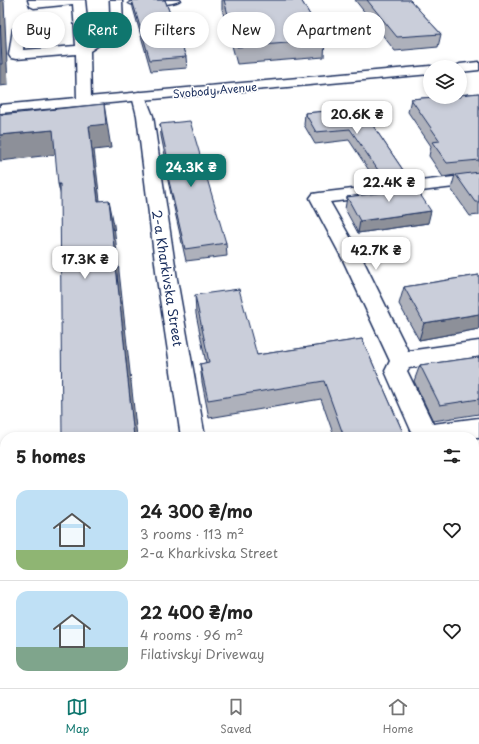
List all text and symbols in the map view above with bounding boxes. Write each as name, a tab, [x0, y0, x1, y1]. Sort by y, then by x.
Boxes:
chip: Buy	[12, 12, 65, 48]
chip: Rent	[73, 12, 132, 48]
chip: Filters	[140, 12, 209, 48]
chip: New	[217, 12, 275, 48]
chip: Apartment	[283, 12, 385, 48]
map controls	[423, 60, 467, 104]
button: layers	[423, 60, 467, 104]
street label: Svobody Avenue	[172, 78, 258, 102]
pin: 20.6K ₴	[320, 101, 394, 135]
text: 20.6K ₴	[330, 104, 384, 123]
pin: 24.3K ₴	[154, 154, 228, 188]
text: 24.3K ₴	[165, 157, 217, 176]
pin: 22.4K ₴	[352, 169, 426, 203]
text: 22.4K ₴	[363, 172, 415, 191]
street label: 2-a Kharkivska Street	[148, 208, 188, 348]
pin: 42.7K ₴	[339, 237, 413, 271]
text: 42.7K ₴	[351, 240, 401, 259]
pin: 17.3K ₴	[48, 246, 122, 280]
text: 17.3K ₴	[61, 249, 109, 268]
text: 5 homes	[16, 443, 86, 469]
icon: filters	[441, 445, 463, 467]
text: 24 300 ₴/mo	[140, 498, 253, 524]
icon: home	[48, 506, 96, 554]
icon: heart	[441, 519, 463, 541]
text: 3 rooms · 113 m²	[140, 524, 244, 543]
text: 2-a Kharkivska Street	[140, 543, 278, 562]
text: 22 400 ₴/mo	[140, 599, 253, 625]
icon: home	[48, 607, 96, 655]
icon: heart	[441, 620, 463, 642]
text: 4 rooms · 96 m²	[140, 625, 243, 644]
text: Filativskyi Driveway	[140, 644, 264, 663]
tab: Map	[66, 696, 89, 737]
tab: Saved	[220, 696, 252, 737]
tab: Home	[383, 696, 413, 737]

